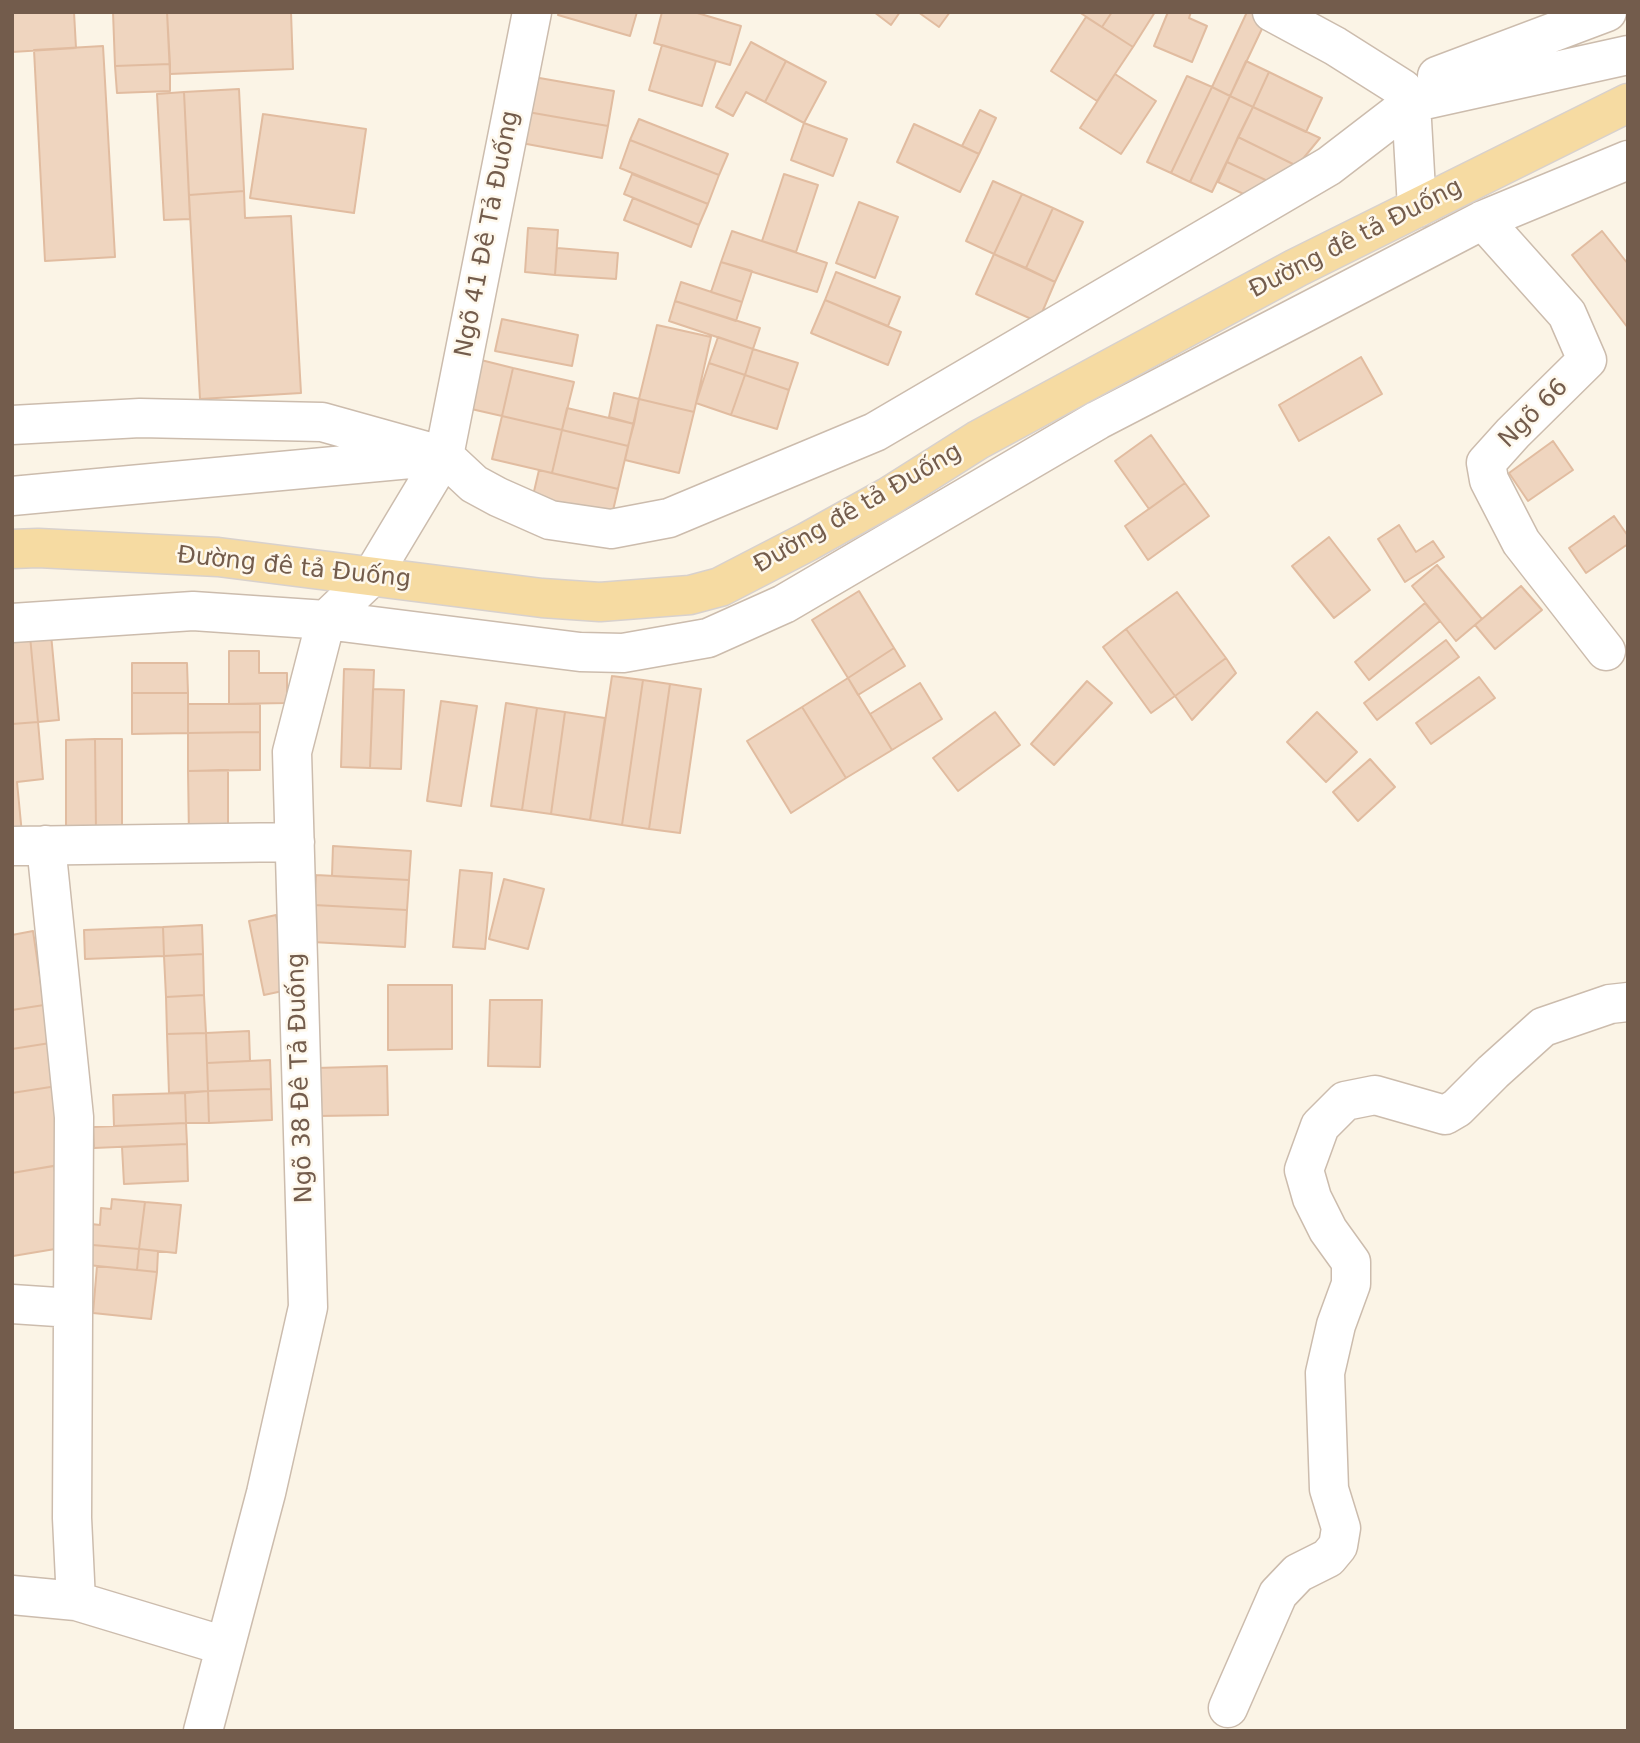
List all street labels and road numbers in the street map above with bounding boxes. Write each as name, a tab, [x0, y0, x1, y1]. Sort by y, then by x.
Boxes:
street label: Ngõ 41 Đê Tả Đuống	[450, 108, 526, 360]
street label: Đường đê tả Đuống	[1245, 173, 1467, 305]
street label: Ngõ 66	[1493, 373, 1575, 455]
street label: Đường đê tả Đuống	[749, 438, 967, 580]
street label: Đường đê tả Đuống	[176, 541, 412, 595]
street label: Ngõ 38 Đê Tả Đuống	[282, 952, 320, 1204]

